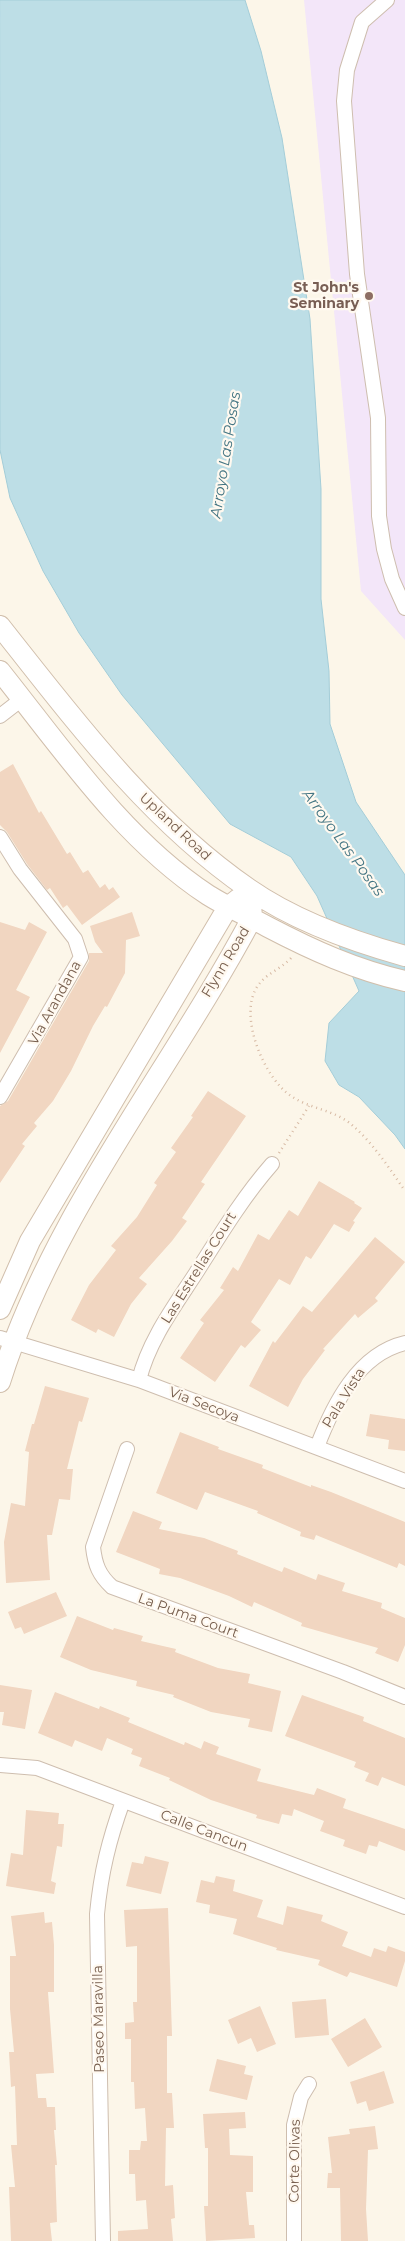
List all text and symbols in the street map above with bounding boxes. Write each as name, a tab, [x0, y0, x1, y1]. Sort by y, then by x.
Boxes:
place label: St John's Seminary	[290, 280, 359, 312]
marker: St John's Seminary	[363, 290, 375, 302]
water label: Arroyo Las Posas	[207, 390, 245, 520]
water label: Arroyo Las Posas	[298, 786, 388, 900]
street label: Upland Road	[136, 790, 214, 864]
street label: Flynn Road	[198, 924, 254, 1000]
street label: Via Arandana	[25, 958, 85, 1048]
street label: Las Estrellas Court	[158, 1209, 240, 1327]
street label: Pala Vista	[319, 1365, 369, 1431]
street label: Via Secoya	[166, 1384, 242, 1426]
street label: La Puma Court	[135, 1590, 241, 1642]
street label: Calle Cancun	[158, 1807, 250, 1855]
street label: Paseo Maravilla	[90, 1965, 108, 2073]
street label: Corte Olivas	[286, 2119, 304, 2203]

